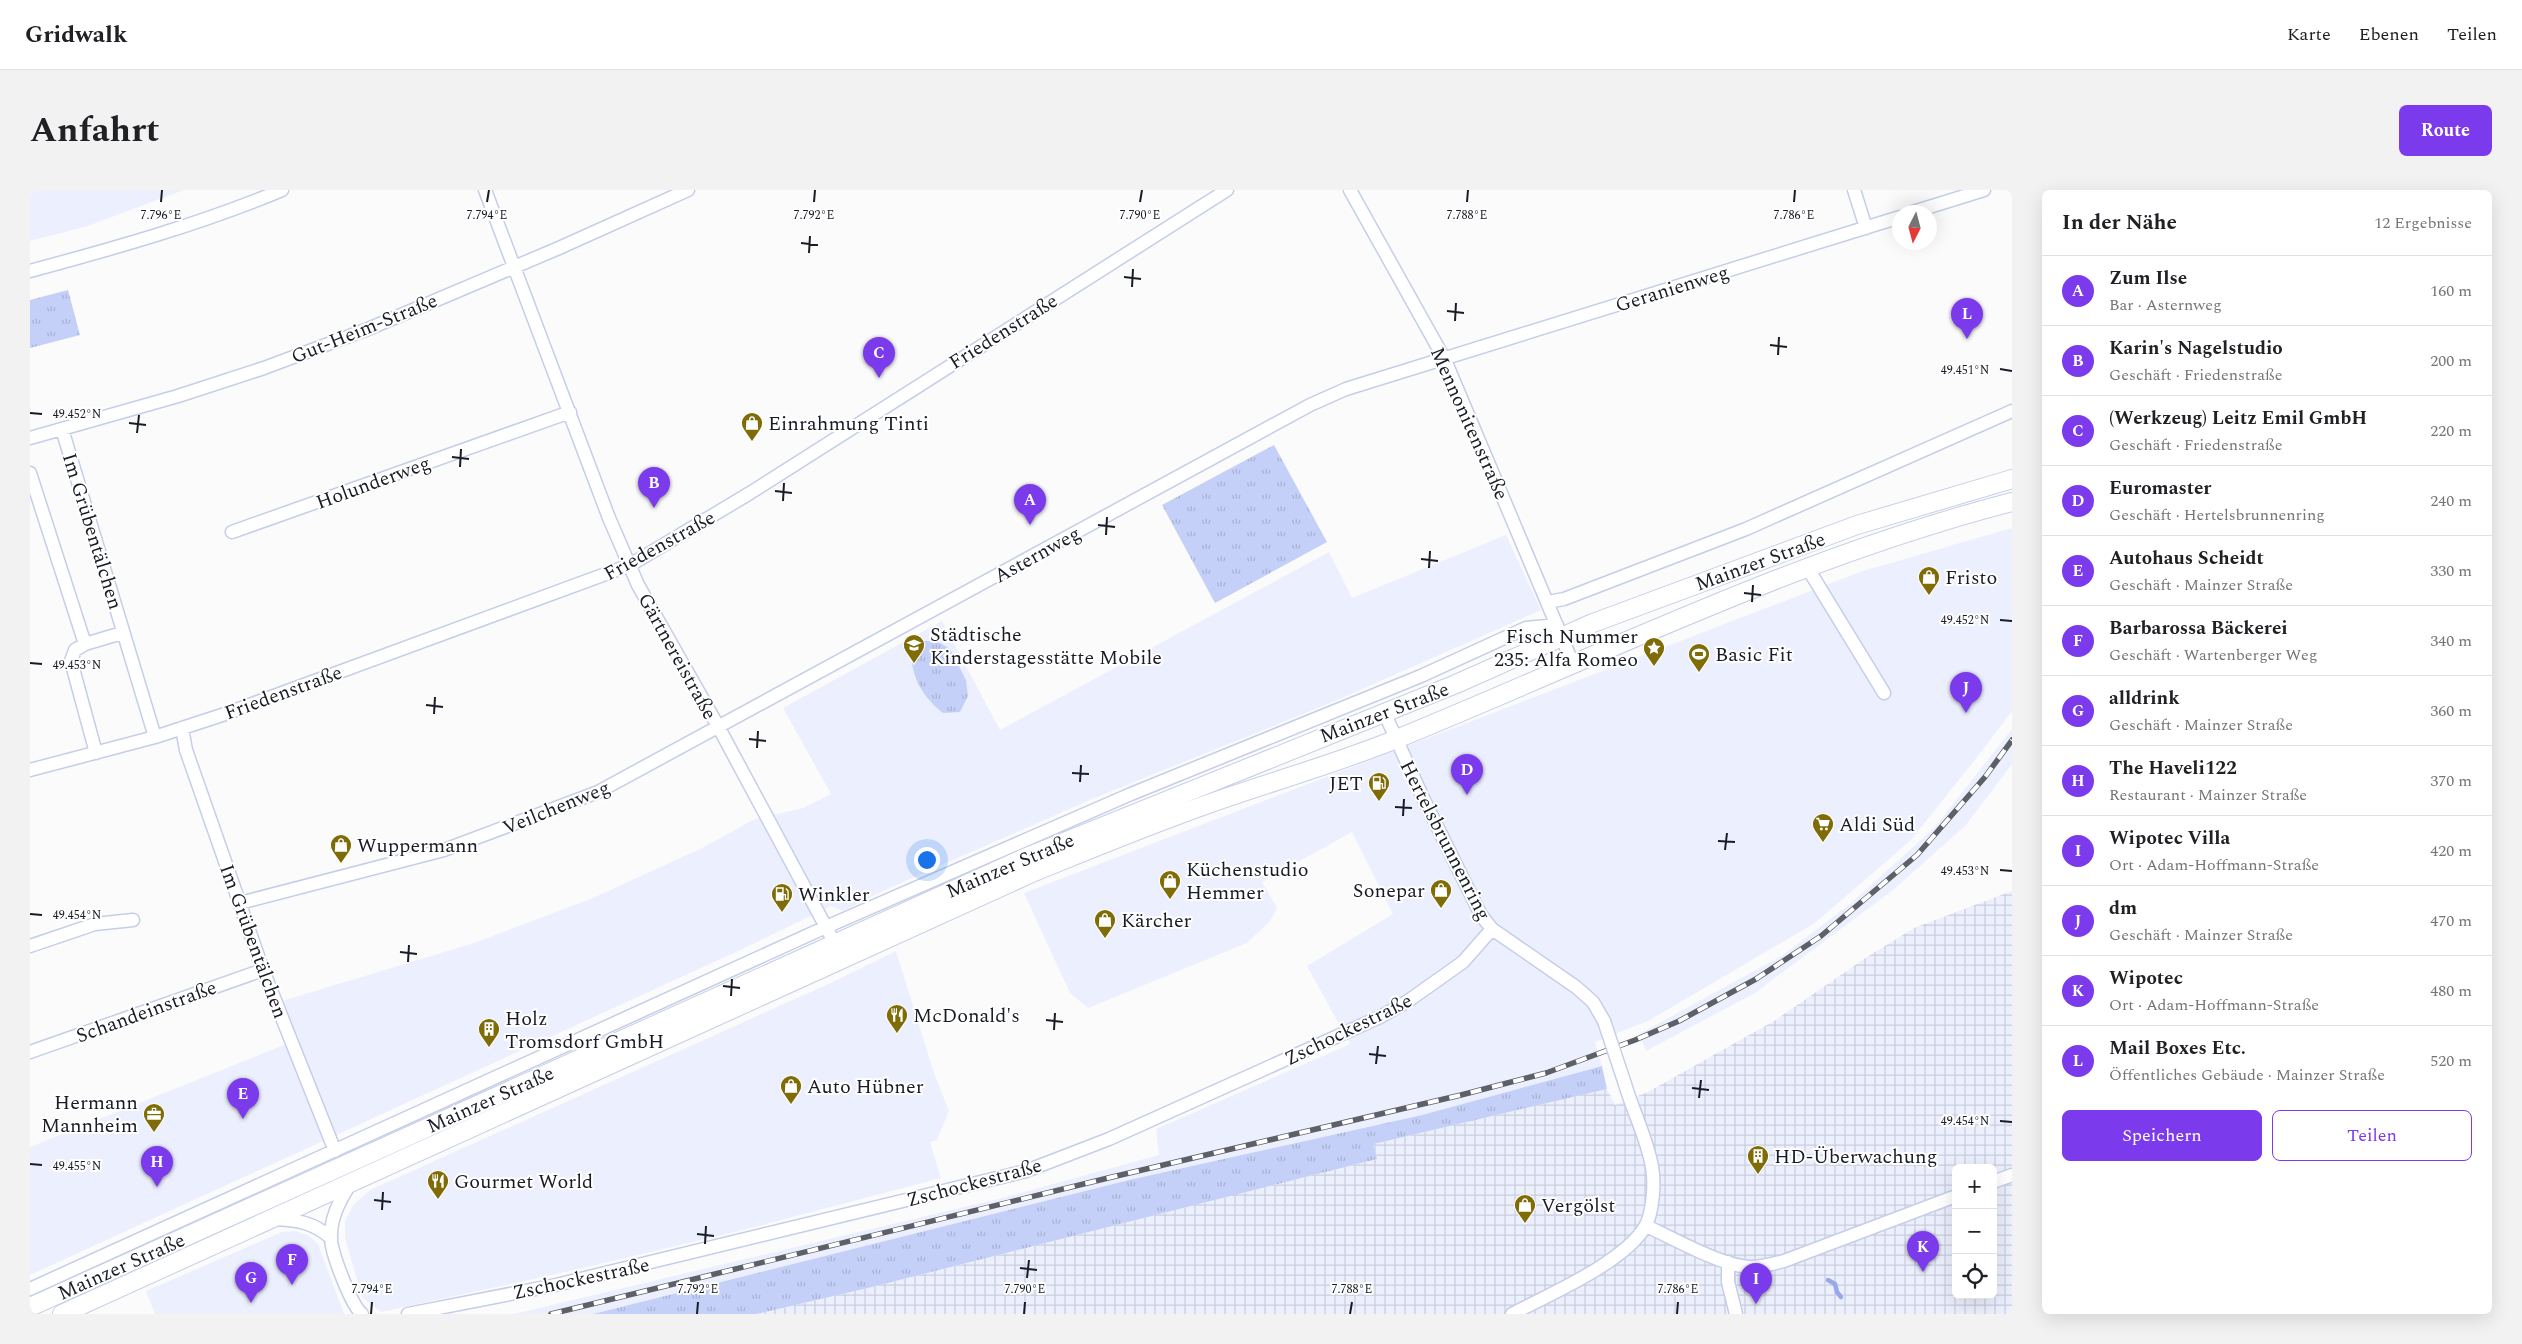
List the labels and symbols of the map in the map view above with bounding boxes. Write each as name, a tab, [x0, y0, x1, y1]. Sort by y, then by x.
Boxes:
north arrow	[1892, 205, 1937, 250]
text: 7.796°E	[141, 206, 181, 225]
text: 7.794°E	[467, 206, 507, 225]
text: 7.792°E	[794, 206, 834, 225]
text: 7.790°E	[1120, 206, 1160, 225]
text: 7.788°E	[1447, 206, 1487, 225]
text: 7.786°E	[1774, 206, 1814, 225]
street label: Geranienweg	[1612, 257, 1733, 320]
street label: Gut-Heim-Straße	[287, 286, 442, 372]
street label: Friedenstraße	[943, 286, 1064, 377]
pin: L	[1951, 298, 1983, 339]
pin: C	[863, 337, 895, 378]
street label: Mennonitenstraße	[1422, 342, 1516, 505]
text: 49.451°N	[1941, 361, 1989, 380]
text: 49.452°N	[53, 405, 101, 424]
place label: Einrahmung Tinti	[768, 409, 929, 439]
shop icon: Einrahmung Tinti	[740, 411, 764, 442]
street label: Holunderweg	[312, 448, 435, 518]
street label: Im Grübentälchen	[54, 449, 130, 613]
pin: B	[638, 467, 670, 508]
pin: A	[1014, 484, 1046, 525]
street label: Friedenstraße	[598, 503, 721, 589]
street label: Asternweg	[989, 519, 1086, 591]
street label: Mainzer Straße	[1691, 524, 1830, 599]
place label: Fristo	[1945, 563, 1997, 593]
shop icon: Fristo	[1917, 565, 1941, 596]
street label: Gärtnereistraße	[630, 588, 724, 725]
text: 49.452°N	[1941, 611, 1989, 630]
place label: Städtische Kinderstagesstätte Mobile	[930, 620, 1162, 673]
place label: Fisch Nummer 235: Alfa Romeo	[1494, 622, 1638, 675]
school or university icon: Städtische Kinderstagesstätte Mobile	[902, 633, 926, 664]
place icon: Fisch Nummer 235: Alfa Romeo	[1642, 636, 1666, 667]
place label: Basic Fit	[1715, 640, 1793, 670]
sports icon: Basic Fit	[1687, 642, 1711, 673]
text: 49.453°N	[53, 656, 101, 675]
street label: Friedenstraße	[220, 658, 346, 728]
pin: J	[1950, 672, 1982, 713]
street label: Mainzer Straße	[1315, 674, 1453, 751]
pin: D	[1451, 754, 1483, 795]
street label: Hertelsbrunnenring	[1392, 755, 1499, 926]
place label: JET	[1329, 769, 1363, 799]
fuel station icon: JET	[1367, 771, 1391, 802]
street label: Veilchenweg	[498, 773, 615, 843]
place label: Aldi Süd	[1839, 810, 1915, 840]
supermarket icon: Aldi Süd	[1811, 812, 1835, 843]
street label: Mainzer Straße	[942, 825, 1079, 906]
place label: Wuppermann	[357, 831, 478, 861]
shop icon: Wuppermann	[329, 833, 353, 864]
your location	[914, 847, 940, 873]
place label: Küchenstudio Hemmer	[1186, 855, 1309, 908]
street label: Im Grübentälchen	[211, 860, 295, 1023]
text: 49.453°N	[1941, 862, 1989, 881]
shop icon: Küchenstudio Hemmer	[1158, 869, 1182, 900]
place label: Sonepar	[1353, 876, 1425, 906]
shop icon: Sonepar	[1429, 878, 1453, 909]
place label: Winkler	[798, 880, 870, 910]
fuel station icon: Winkler	[770, 882, 794, 913]
text: 49.454°N	[53, 906, 101, 925]
place label: Kärcher	[1121, 906, 1192, 936]
shop icon: Kärcher	[1093, 908, 1117, 939]
street label: Schandeinstraße	[72, 973, 221, 1051]
street label: Zschockestraße	[1279, 986, 1417, 1074]
place label: McDonald's	[913, 1001, 1020, 1031]
restaurant icon: McDonald's	[885, 1003, 909, 1034]
place label: Holz Tromsdorf GmbH	[505, 1004, 664, 1057]
building icon: Holz Tromsdorf GmbH	[477, 1017, 501, 1048]
street label: Mainzer Straße	[422, 1058, 559, 1141]
place label: Auto Hübner	[807, 1072, 924, 1102]
shop icon: Auto Hübner	[779, 1074, 803, 1105]
pin: E	[227, 1078, 259, 1119]
place label: Hermann Mannheim	[41, 1088, 138, 1141]
office icon: Hermann Mannheim	[142, 1102, 166, 1133]
text: 49.454°N	[1941, 1112, 1989, 1131]
place label: HD-Überwachung	[1774, 1142, 1937, 1172]
building icon: HD-Überwachung	[1746, 1144, 1770, 1175]
pin: H	[141, 1146, 173, 1187]
street label: Zschockestraße	[903, 1151, 1045, 1215]
text: 49.455°N	[53, 1157, 101, 1176]
place label: Gourmet World	[454, 1167, 593, 1197]
restaurant icon: Gourmet World	[426, 1169, 450, 1200]
place label: Vergölst	[1541, 1191, 1615, 1221]
shop icon: Vergölst	[1513, 1193, 1537, 1224]
street label: Mainzer Straße	[53, 1225, 190, 1308]
pin: K	[1907, 1231, 1939, 1272]
pin: F	[276, 1244, 308, 1285]
street label: Zschockestraße	[510, 1250, 652, 1308]
pin: G	[235, 1262, 267, 1303]
pin: I	[1740, 1263, 1772, 1304]
text: 7.794°E	[352, 1280, 392, 1299]
text: 7.792°E	[678, 1280, 718, 1299]
text: 7.790°E	[1005, 1280, 1045, 1299]
text: 7.788°E	[1332, 1280, 1372, 1299]
text: 7.786°E	[1658, 1280, 1698, 1299]

